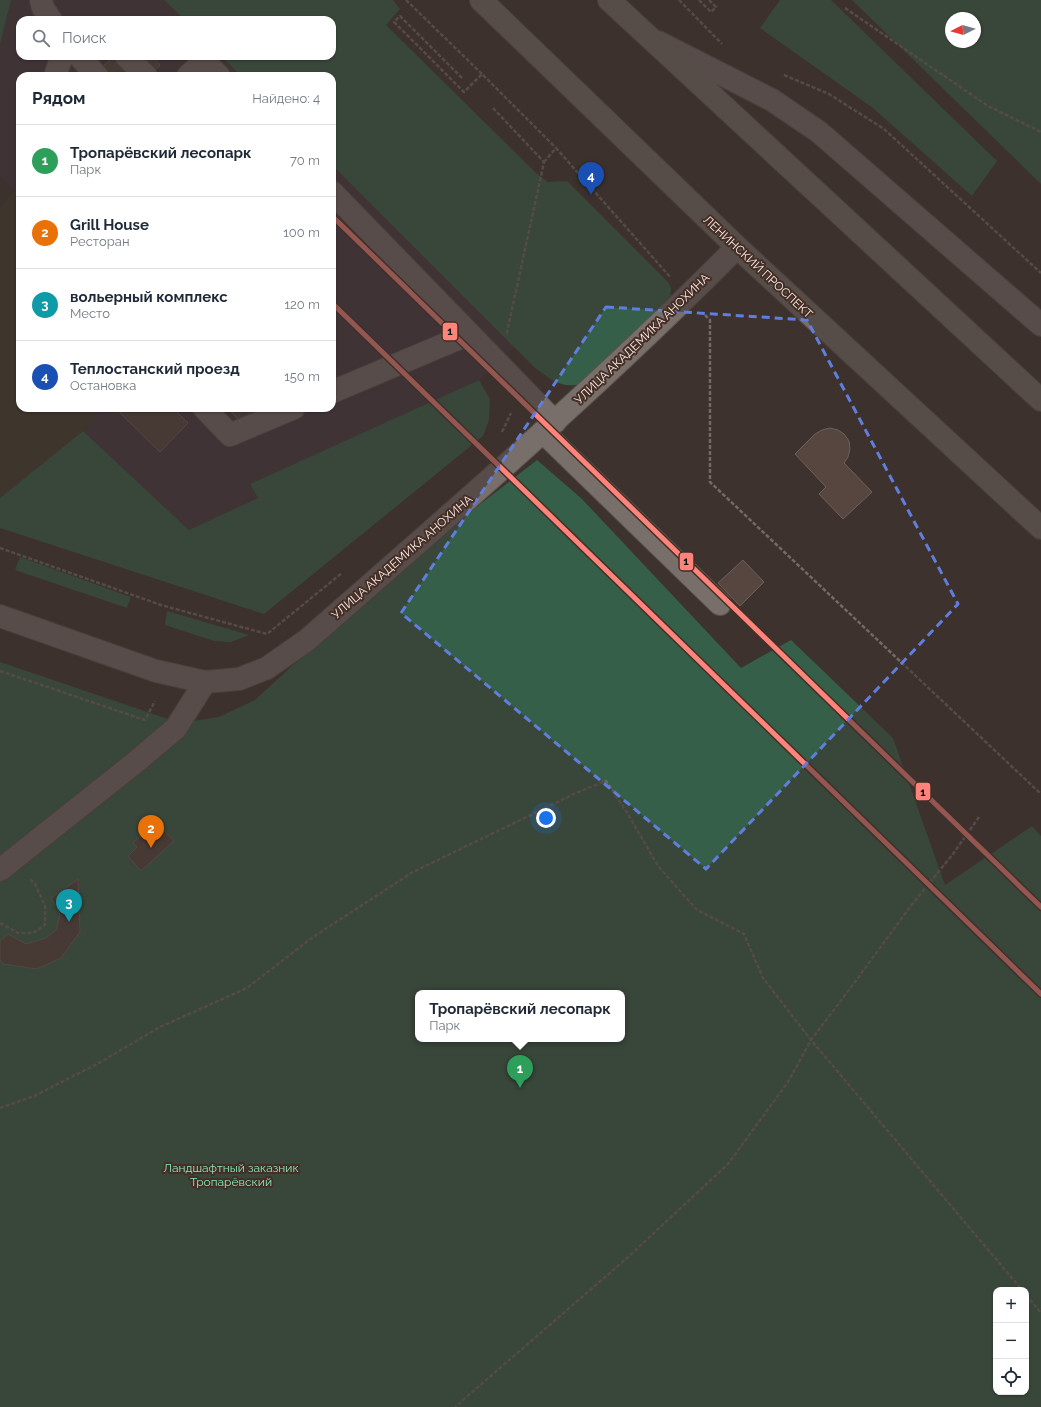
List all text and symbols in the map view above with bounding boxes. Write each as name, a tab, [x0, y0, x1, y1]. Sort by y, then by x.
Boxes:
north arrow	[945, 12, 981, 48]
search box	[16, 16, 336, 60]
icon: search	[30, 27, 52, 49]
text: Поиск	[62, 29, 107, 47]
text: Рядом	[32, 88, 85, 108]
text: Найдено: 4	[252, 91, 320, 106]
text: Тропарёвский лесопарк	[70, 144, 252, 162]
text: 1	[42, 153, 48, 168]
text: 70 m	[290, 153, 320, 168]
text: Парк	[70, 162, 101, 177]
pin: 4	[578, 162, 604, 195]
street label: ЛЕНИНСКИЙ ПРОСПЕКТ	[701, 213, 816, 322]
text: Grill House	[70, 216, 149, 234]
text: 2	[41, 225, 49, 240]
text: 100 m	[283, 225, 320, 240]
text: Ресторан	[70, 234, 129, 249]
street label: УЛИЦА АКАДЕМИКА АНОХИНА	[572, 271, 712, 407]
text: вольерный комплекс	[70, 288, 228, 306]
text: 3	[41, 297, 49, 312]
text: 120 m	[284, 297, 320, 312]
text: Место	[70, 306, 110, 321]
line badge: 1	[442, 322, 458, 341]
text: 1	[447, 325, 453, 338]
text: Теплостанский проезд	[70, 360, 240, 378]
text: 4	[41, 369, 49, 384]
text: 150 m	[284, 369, 320, 384]
text: Остановка	[70, 378, 136, 393]
street label: УЛИЦА АКАДЕМИКА АНОХИНА	[329, 492, 475, 622]
line badge: 1	[679, 552, 694, 571]
text: 1	[683, 555, 689, 568]
line badge: 1	[915, 782, 931, 801]
text: 1	[920, 786, 926, 799]
your location	[536, 808, 556, 828]
pin: 2	[138, 815, 164, 848]
pin: 3	[56, 889, 82, 922]
popup	[415, 990, 625, 1042]
text: Тропарёвский лесопарк	[429, 1000, 611, 1018]
text: Парк	[429, 1018, 460, 1033]
pin: 1	[507, 1055, 533, 1088]
park label: Ландшафтный заказник Тропарёвский	[163, 1161, 299, 1189]
map controls	[993, 1287, 1029, 1395]
button: +	[993, 1287, 1029, 1323]
button: −	[993, 1323, 1029, 1359]
button: locate	[993, 1359, 1029, 1395]

